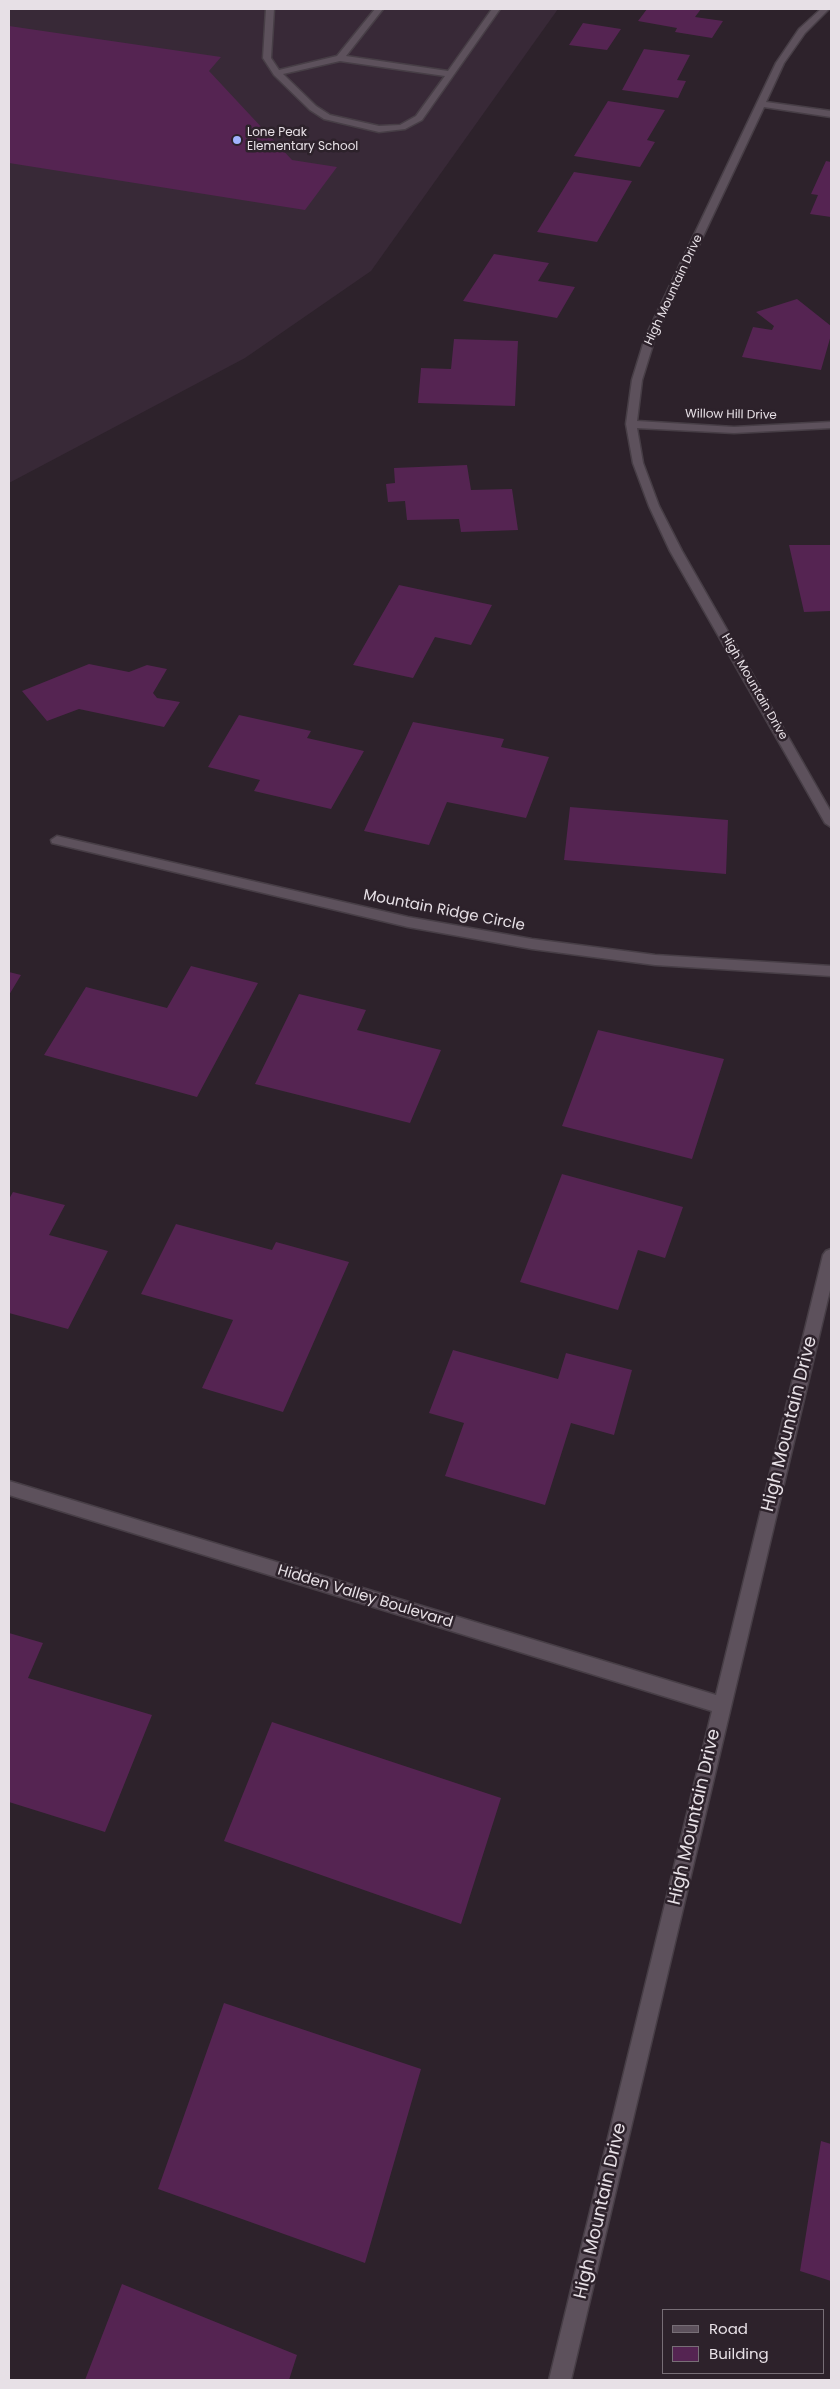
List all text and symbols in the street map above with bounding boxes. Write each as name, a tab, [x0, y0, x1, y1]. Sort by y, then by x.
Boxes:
place label: Lone Peak Elementary School	[247, 126, 358, 154]
marker: Lone Peak Elementary School	[231, 134, 243, 146]
street label: High Mountain Drive	[642, 233, 706, 347]
street label: Willow Hill Drive	[685, 407, 777, 423]
street label: High Mountain Drive	[718, 631, 790, 743]
street label: Mountain Ridge Circle	[362, 887, 526, 935]
street label: High Mountain Drive	[758, 1334, 822, 1514]
street label: Hidden Valley Boulevard	[275, 1562, 455, 1632]
street label: High Mountain Drive	[664, 1727, 726, 1907]
street label: High Mountain Drive	[570, 2121, 632, 2301]
legend	[662, 2309, 825, 2374]
text: Road	[709, 2318, 748, 2339]
text: Building	[709, 2343, 769, 2364]

